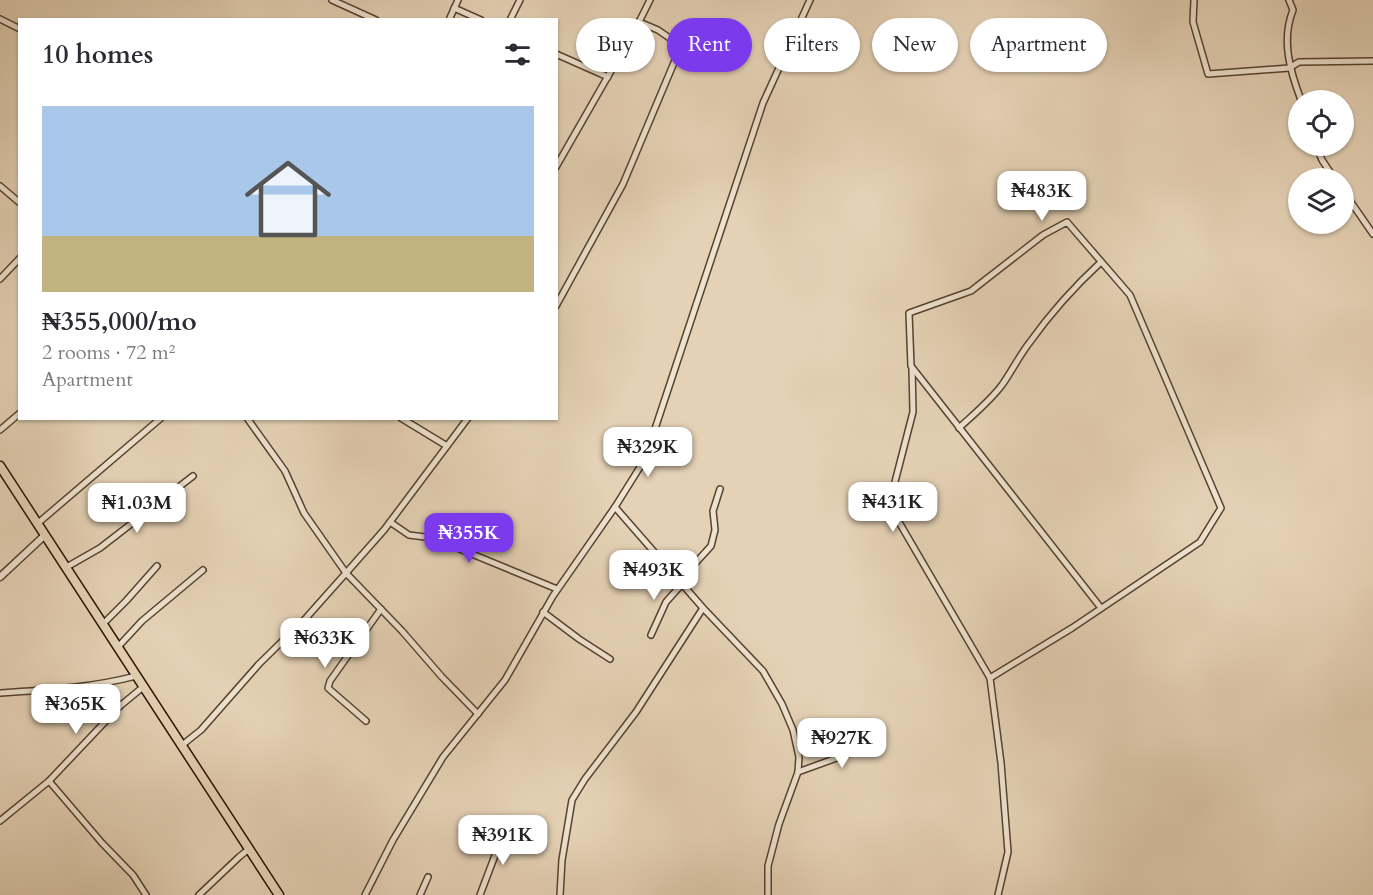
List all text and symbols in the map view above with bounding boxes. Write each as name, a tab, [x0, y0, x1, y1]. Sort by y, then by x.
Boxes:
chip: Buy	[576, 18, 655, 72]
chip: Rent	[667, 18, 752, 72]
chip: Filters	[764, 18, 860, 72]
chip: New	[872, 18, 958, 72]
chip: Apartment	[970, 18, 1107, 72]
text: 10 homes	[42, 37, 153, 72]
icon: filters	[501, 38, 534, 71]
map controls	[1288, 90, 1354, 234]
button: locate	[1288, 90, 1354, 156]
icon: home	[234, 145, 342, 253]
button: layers	[1288, 168, 1354, 234]
pin: ₦483K	[1000, 171, 1084, 222]
text: ₦483K	[1011, 177, 1073, 204]
text: ₦355,000/mo	[42, 304, 197, 339]
text: 2 rooms · 72 m²	[42, 339, 175, 366]
text: Apartment	[42, 366, 133, 393]
pin: ₦329K	[606, 427, 690, 478]
text: ₦329K	[617, 433, 679, 460]
pin: ₦431K	[851, 482, 935, 533]
pin: ₦1.03M	[88, 483, 186, 534]
text: ₦431K	[862, 488, 924, 515]
text: ₦1.03M	[102, 489, 172, 516]
pin: ₦355K	[427, 513, 511, 564]
text: ₦355K	[438, 519, 500, 546]
pin: ₦493K	[612, 550, 696, 601]
text: ₦493K	[623, 556, 685, 583]
pin: ₦633K	[283, 618, 367, 669]
text: ₦633K	[294, 624, 356, 651]
pin: ₦365K	[34, 684, 118, 735]
text: ₦365K	[45, 690, 107, 717]
pin: ₦927K	[800, 718, 884, 769]
text: ₦927K	[811, 724, 873, 751]
pin: ₦391K	[461, 815, 545, 866]
text: ₦391K	[472, 821, 534, 848]

